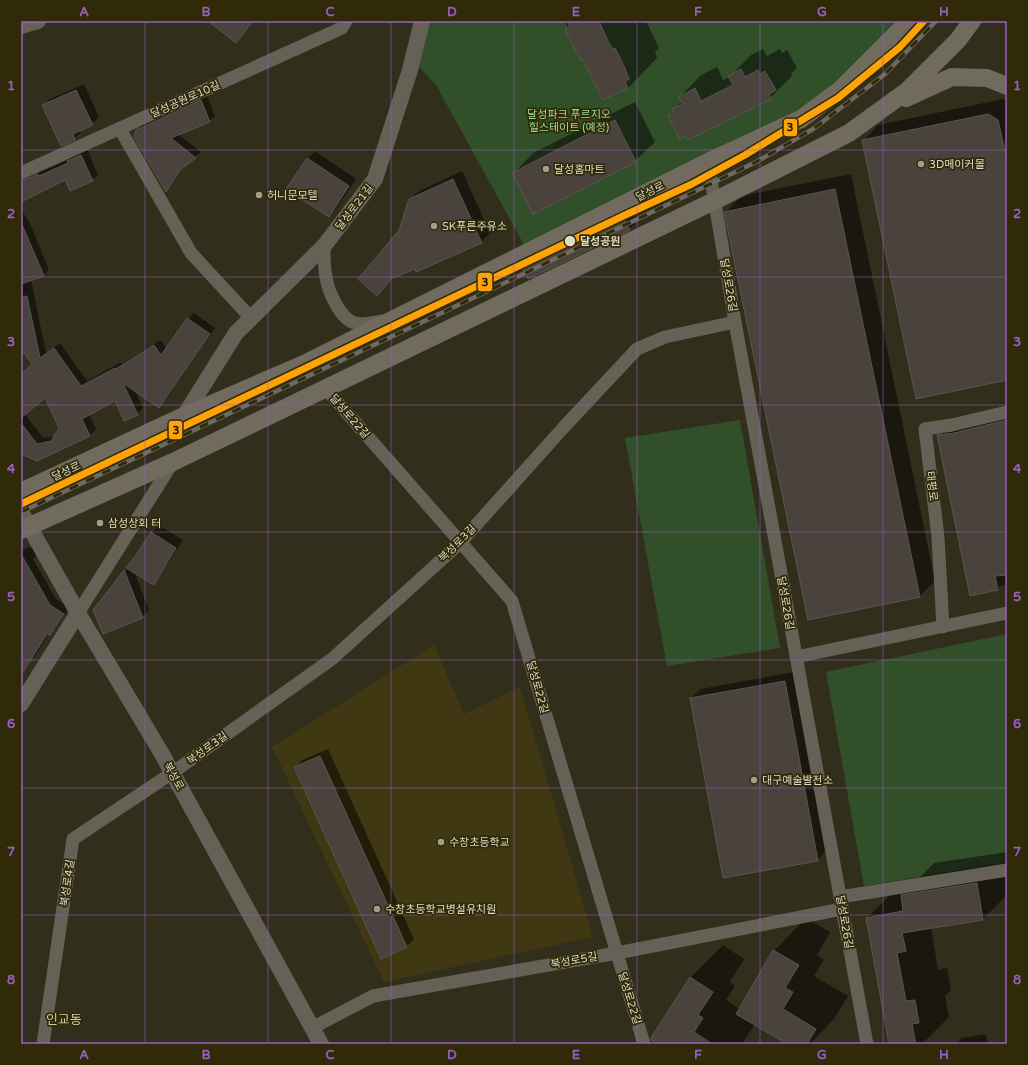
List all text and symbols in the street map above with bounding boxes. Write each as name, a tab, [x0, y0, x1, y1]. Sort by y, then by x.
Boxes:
text: A	[79, 4, 89, 20]
text: B	[201, 4, 211, 20]
text: C	[325, 4, 335, 20]
text: D	[447, 4, 457, 20]
text: E	[572, 4, 580, 20]
text: F	[694, 4, 702, 20]
text: G	[817, 4, 827, 20]
text: H	[939, 4, 949, 20]
text: 1	[7, 78, 15, 94]
street label: 달성공원로10길	[149, 78, 222, 121]
text: 1	[1013, 78, 1021, 94]
park label: 달성파크 푸르지오 힐스테이트 (예정)	[527, 108, 611, 134]
line badge: 3	[783, 118, 798, 137]
text: 3	[787, 121, 794, 134]
place label: 3D메이커몰	[929, 158, 985, 171]
marker: 3D메이커몰	[916, 159, 926, 169]
place label: 달성홈마트	[554, 163, 605, 176]
marker: 달성홈마트	[541, 164, 551, 174]
street label: 달성로	[634, 179, 667, 204]
street label: 달성로21길	[333, 182, 376, 233]
place label: 허니문모텔	[267, 189, 318, 202]
marker: 허니문모텔	[254, 190, 264, 200]
text: 2	[7, 206, 15, 222]
text: 2	[1013, 206, 1021, 222]
place label: SK푸른주유소	[442, 220, 507, 233]
marker: SK푸른주유소	[429, 221, 439, 231]
marker: 달성공원	[563, 234, 577, 248]
place label: 달성공원	[580, 235, 620, 248]
street label: 달성로26길	[717, 257, 740, 313]
line badge: 3	[477, 272, 493, 292]
text: 3	[482, 276, 489, 289]
text: 3	[7, 334, 15, 350]
text: 3	[1013, 334, 1021, 350]
street label: 달성로22길	[327, 392, 372, 441]
line badge: 3	[168, 420, 183, 440]
text: 3	[173, 424, 180, 437]
street label: 달성로	[50, 459, 83, 484]
text: 4	[7, 461, 16, 477]
text: 4	[1013, 461, 1022, 477]
street label: 태평로	[923, 470, 940, 502]
place label: 삼성상회 터	[108, 517, 161, 530]
marker: 삼성상회 터	[95, 518, 105, 528]
street label: 북성로3길	[436, 522, 479, 565]
street label: 달성로26길	[774, 575, 797, 631]
text: 5	[7, 589, 15, 605]
text: 5	[1013, 589, 1021, 605]
street label: 달성로22길	[524, 659, 551, 715]
text: 6	[7, 716, 15, 732]
text: 6	[1013, 716, 1021, 732]
street label: 북성로3길	[184, 729, 230, 768]
street label: 북성로	[161, 760, 187, 793]
place label: 대구예술발전소	[762, 774, 833, 787]
marker: 대구예술발전소	[749, 775, 759, 785]
place label: 수창초등학교	[449, 836, 510, 849]
marker: 수창초등학교	[436, 837, 446, 847]
text: 7	[7, 844, 15, 860]
text: 7	[1013, 844, 1021, 860]
street label: 북성로4길	[58, 859, 77, 907]
street label: 달성로26길	[833, 894, 856, 950]
place label: 수창초등학교병설유치원	[385, 903, 496, 916]
marker: 수창초등학교병설유치원	[372, 904, 382, 914]
street label: 북성로5길	[550, 950, 599, 971]
street label: 달성로22길	[615, 970, 644, 1026]
text: 8	[7, 972, 15, 988]
text: 8	[1013, 972, 1021, 988]
district label: 인교동	[46, 1012, 82, 1028]
text: A	[79, 1047, 89, 1063]
text: B	[201, 1047, 211, 1063]
text: C	[325, 1047, 335, 1063]
text: D	[447, 1047, 457, 1063]
text: E	[572, 1047, 580, 1063]
text: F	[694, 1047, 702, 1063]
text: G	[817, 1047, 827, 1063]
text: H	[939, 1047, 949, 1063]

